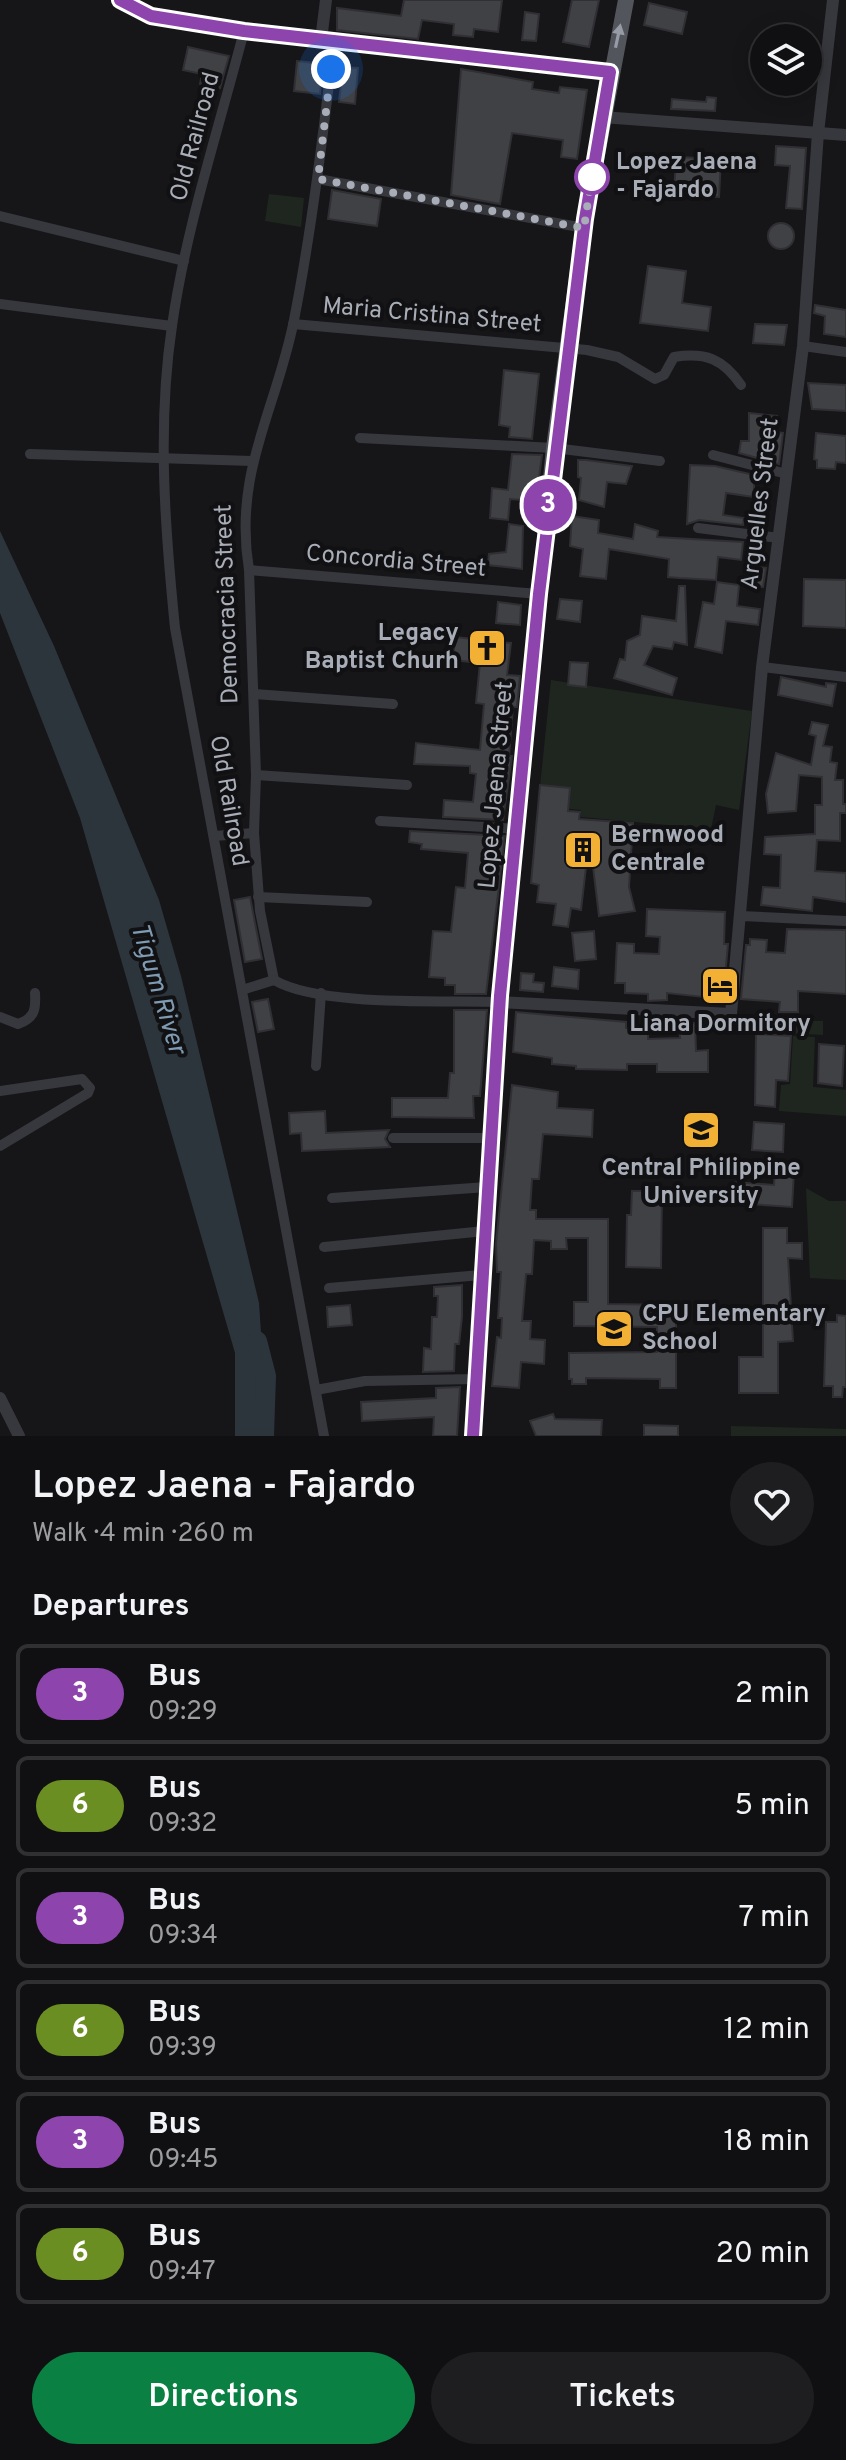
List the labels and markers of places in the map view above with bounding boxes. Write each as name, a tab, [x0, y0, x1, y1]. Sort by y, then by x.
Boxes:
place label: Lopez Jaena - Fajardo	[616, 148, 757, 206]
marker: Lopez Jaena - Fajardo	[575, 160, 609, 194]
place label: Legacy Baptist Churh	[305, 619, 459, 677]
church icon: Legacy Baptist Churh	[466, 627, 508, 669]
place label: Bernwood Centrale	[611, 821, 724, 879]
building icon: Bernwood Centrale	[562, 829, 604, 871]
hotel icon: Liana Dormitory	[699, 965, 741, 1007]
place label: Liana Dormitory	[629, 1010, 811, 1040]
school or university icon: Central Philippine University	[680, 1109, 722, 1151]
place label: Central Philippine University	[601, 1154, 801, 1212]
place label: CPU Elementary School	[642, 1300, 826, 1358]
school or university icon: CPU Elementary School	[593, 1308, 635, 1350]

